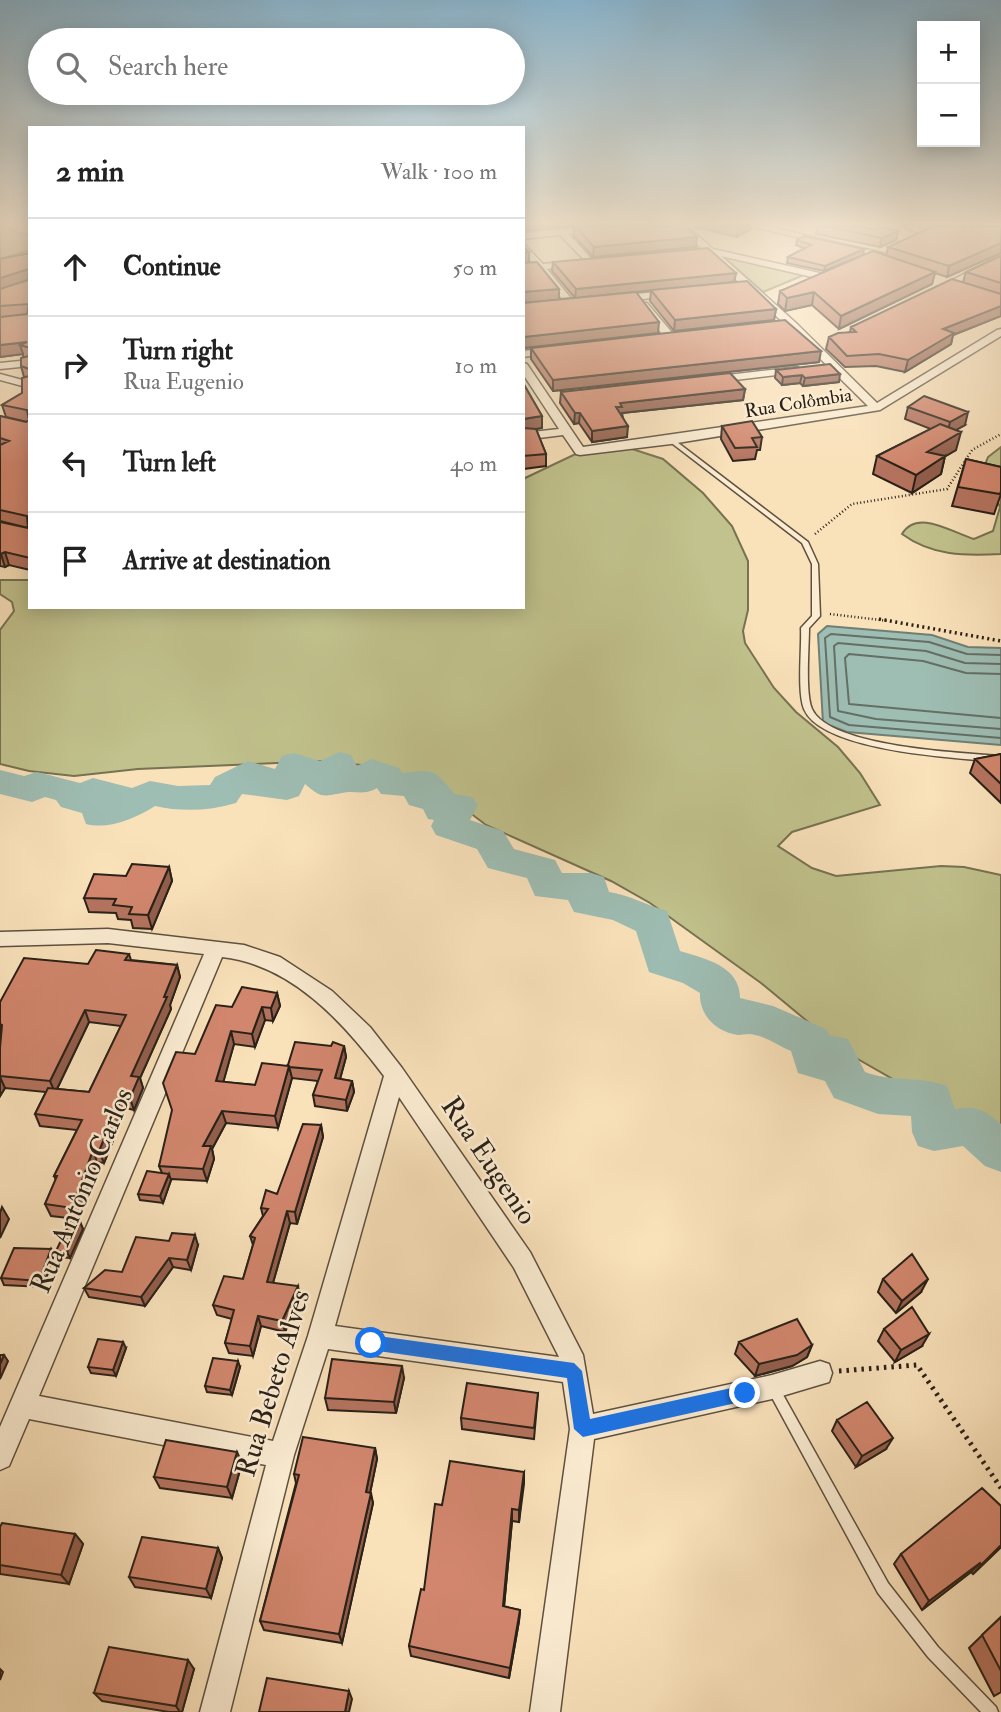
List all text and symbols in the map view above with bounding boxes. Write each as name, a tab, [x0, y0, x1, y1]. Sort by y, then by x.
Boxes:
map controls	[917, 21, 980, 147]
button: +	[917, 21, 980, 84]
search box	[28, 28, 525, 105]
icon: search	[52, 48, 90, 86]
text: Search here	[108, 51, 228, 83]
button: −	[917, 84, 980, 147]
text: 2 min	[56, 153, 124, 190]
text: Walk · 100 m	[381, 157, 497, 186]
icon: ahead	[56, 248, 94, 286]
text: Continue	[123, 251, 221, 283]
text: 50 m	[453, 253, 497, 282]
text: Turn right	[123, 335, 233, 367]
icon: right	[56, 346, 94, 384]
text: 10 m	[454, 351, 497, 380]
text: Rua Eugenio	[123, 367, 244, 396]
street label: Rua Colômbia	[743, 383, 854, 423]
icon: left	[56, 444, 94, 482]
text: Turn left	[123, 447, 216, 479]
text: 40 m	[450, 449, 497, 478]
icon: arrive	[56, 542, 94, 580]
text: Arrive at destination	[123, 545, 331, 577]
street label: Rua Antônio Carlos	[23, 1083, 141, 1299]
street label: Rua Eugenio	[433, 1090, 544, 1232]
street label: Rua Bebeto Alves	[228, 1286, 318, 1481]
route start	[355, 1327, 386, 1358]
route end	[729, 1377, 760, 1408]

